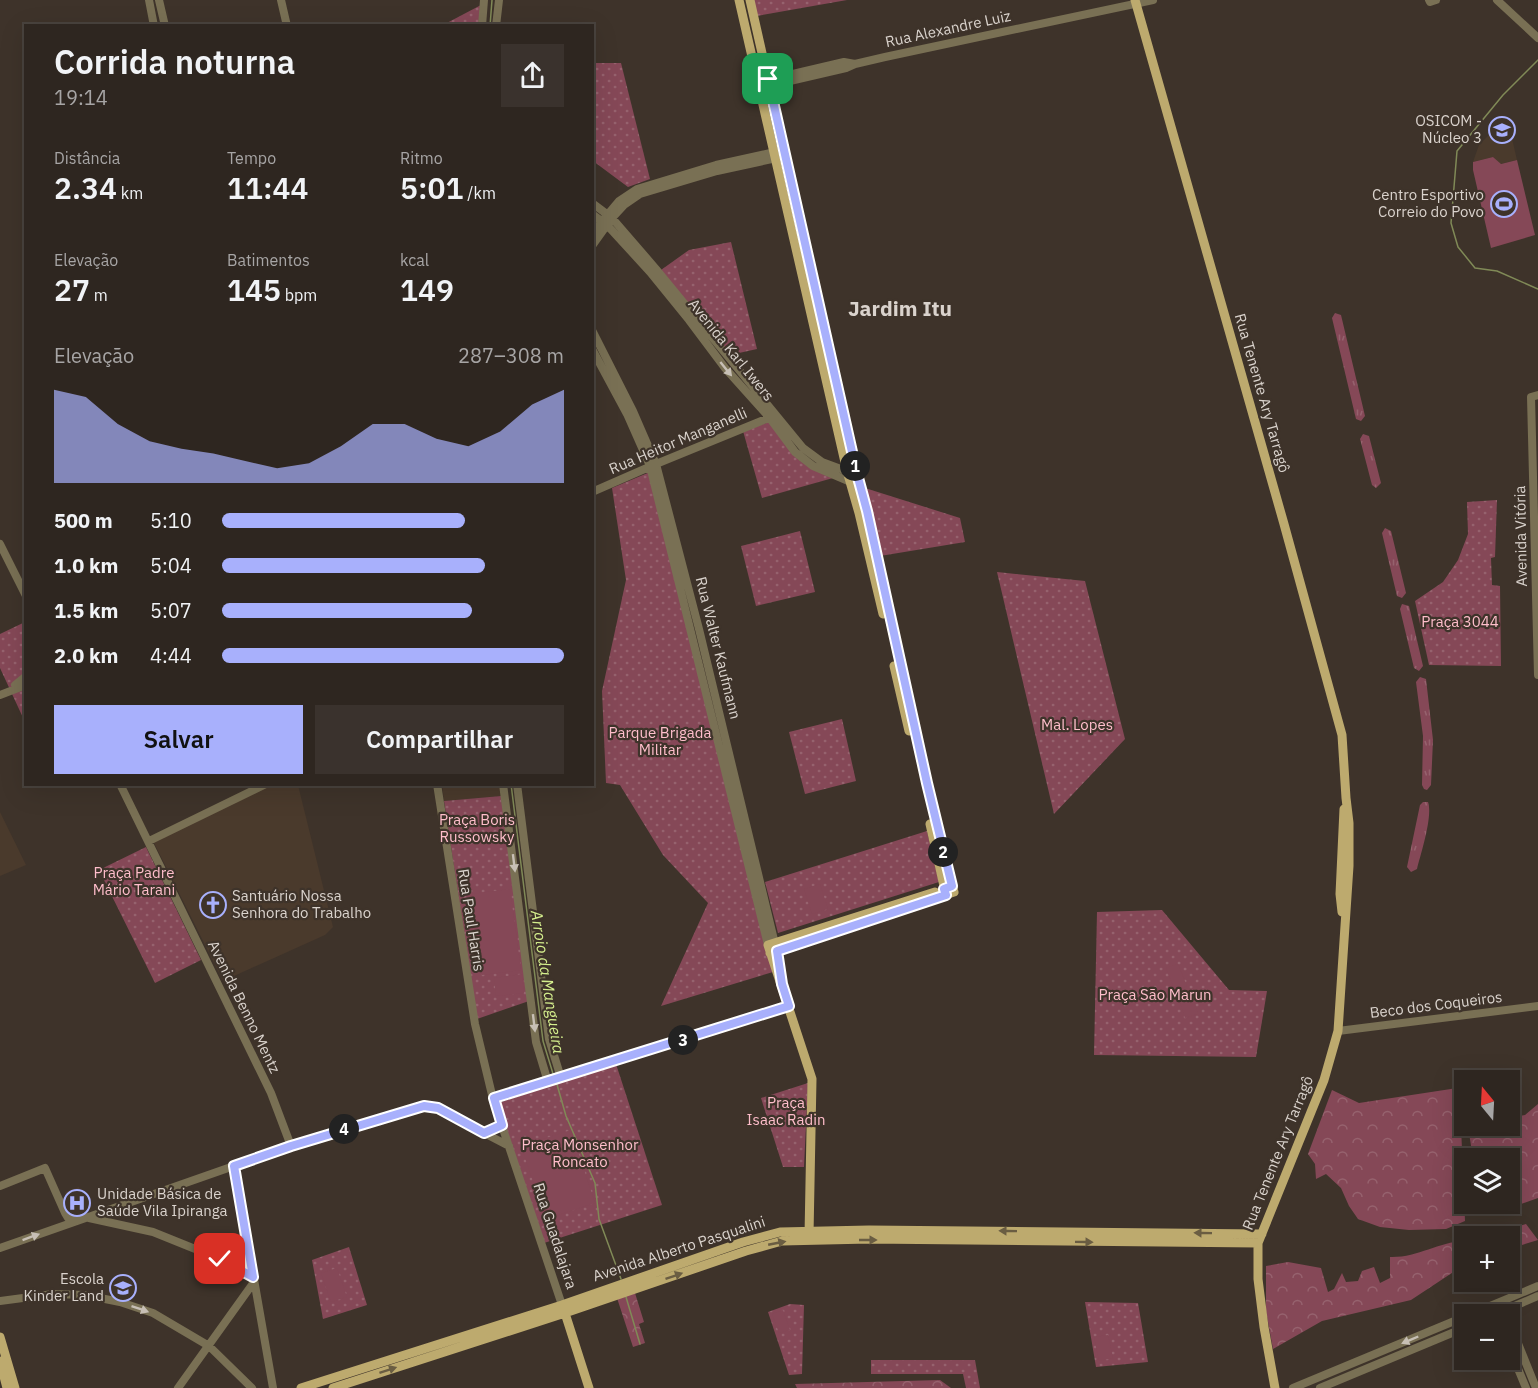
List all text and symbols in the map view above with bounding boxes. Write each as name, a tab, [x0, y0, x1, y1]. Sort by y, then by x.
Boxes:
street label: Rua Alexandre Luiz	[883, 6, 1013, 51]
text: Corrida noturna	[54, 40, 295, 83]
button: share	[501, 44, 564, 107]
pin	[742, 53, 793, 104]
icon: arrive	[751, 62, 784, 95]
text: 19:14	[54, 84, 108, 111]
place label: OSICOM - Núcleo 3	[1415, 111, 1482, 147]
school or university icon: OSICOM - Núcleo 3	[1487, 115, 1517, 145]
text: Distância	[54, 148, 120, 168]
text: Tempo	[227, 148, 276, 168]
text: Ritmo	[400, 148, 443, 168]
text: 2.34	[54, 168, 117, 207]
text: 11:44	[227, 168, 309, 207]
text: 5:01	[400, 168, 464, 207]
text: km	[117, 183, 143, 203]
text: /km	[464, 183, 496, 203]
place label: Centro Esportivo Correio do Povo	[1372, 185, 1484, 221]
sports icon: Centro Esportivo Correio do Povo	[1489, 189, 1519, 219]
text: Elevação	[54, 250, 118, 270]
text: Batimentos	[227, 250, 310, 270]
text: kcal	[400, 250, 429, 270]
text: 27	[54, 270, 90, 309]
text: 145	[227, 270, 281, 309]
text: 149	[400, 270, 454, 309]
text: m	[90, 285, 108, 305]
text: bpm	[281, 285, 317, 305]
district label: Jardim Itu	[848, 294, 952, 322]
street label: Avenida Karl Iwers	[684, 295, 778, 405]
street label: Rua Tenente Ary Tarragô	[1231, 311, 1294, 475]
text: Elevação	[54, 342, 134, 369]
text: 287–308 m	[458, 342, 564, 369]
one-way arrow	[720, 361, 733, 377]
street label: Rua Heitor Manganelli	[606, 403, 750, 478]
pin: 1	[840, 451, 870, 481]
text: 1	[850, 456, 860, 476]
street label: Avenida Vitória	[1510, 485, 1531, 587]
text: 500 m	[54, 507, 113, 534]
text: 5:10	[150, 507, 192, 534]
text: 1.0 km	[54, 552, 118, 579]
text: 5:04	[150, 552, 192, 579]
street label: Rua Walter Kaufmann	[692, 575, 745, 721]
text: 1.5 km	[54, 597, 118, 624]
text: 5:07	[150, 597, 192, 624]
park label: Praça 3044	[1421, 612, 1499, 631]
text: 2.0 km	[54, 642, 118, 669]
text: 4:44	[150, 642, 192, 669]
button: Salvar	[54, 705, 303, 774]
button: Compartilhar	[315, 705, 564, 774]
park label: Mal. Lopes	[1041, 715, 1113, 734]
park label: Parque Brigada Militar	[608, 723, 712, 759]
park label: Praça Boris Russowsky	[439, 810, 515, 846]
pin: 2	[928, 837, 958, 867]
text: 2	[938, 842, 948, 862]
one-way arrow	[509, 854, 518, 873]
park label: Praça Padre Mário Tarani	[93, 863, 175, 899]
street label: Rua Paul Harris	[454, 867, 489, 972]
place label: Santuário Nossa Senhora do Trabalho	[232, 886, 371, 922]
church icon: Santuário Nossa Senhora do Trabalho	[198, 890, 228, 920]
water label: Arroio da Mangueira	[527, 908, 569, 1055]
street label: Avenida Benno Mentz	[204, 937, 285, 1076]
park label: Praça São Marun	[1099, 985, 1211, 1004]
street label: Beco dos Coqueiros	[1369, 987, 1503, 1022]
one-way arrow	[529, 1013, 538, 1032]
pin: 3	[668, 1025, 698, 1055]
text: 3	[678, 1030, 688, 1050]
north arrow	[1454, 1070, 1520, 1136]
map controls	[1454, 1070, 1520, 1370]
street label: Rua Tenente Ary Tarragô	[1238, 1073, 1317, 1233]
park label: Praça Isaac Radin	[747, 1093, 825, 1129]
pin: 4	[329, 1114, 359, 1144]
text: 4	[339, 1119, 349, 1139]
park label: Praça Monsenhor Roncato	[521, 1135, 639, 1171]
button: layers	[1454, 1148, 1520, 1214]
street label: Rua Guadalajara	[529, 1180, 582, 1291]
place label: Unidade Básica de Saúde Vila Ipiranga	[97, 1184, 228, 1220]
hospital icon: Unidade Básica de Saúde Vila Ipiranga	[62, 1188, 92, 1218]
street label: Avenida Alberto Pasqualini	[590, 1212, 768, 1285]
one-way arrow	[999, 1226, 1018, 1236]
button: +	[1454, 1226, 1520, 1292]
one-way arrow	[1194, 1228, 1213, 1238]
one-way arrow	[23, 1232, 41, 1242]
pin	[194, 1233, 245, 1284]
one-way arrow	[858, 1235, 877, 1244]
one-way arrow	[1074, 1237, 1093, 1247]
one-way arrow	[768, 1238, 787, 1247]
icon: check	[203, 1242, 236, 1275]
place label: Escola Kinder Land	[24, 1269, 104, 1305]
one-way arrow	[665, 1270, 683, 1280]
school or university icon: Escola Kinder Land	[108, 1273, 138, 1303]
one-way arrow	[131, 1304, 149, 1314]
button: −	[1454, 1304, 1520, 1370]
one-way arrow	[1401, 1336, 1419, 1345]
one-way arrow	[379, 1365, 397, 1374]

